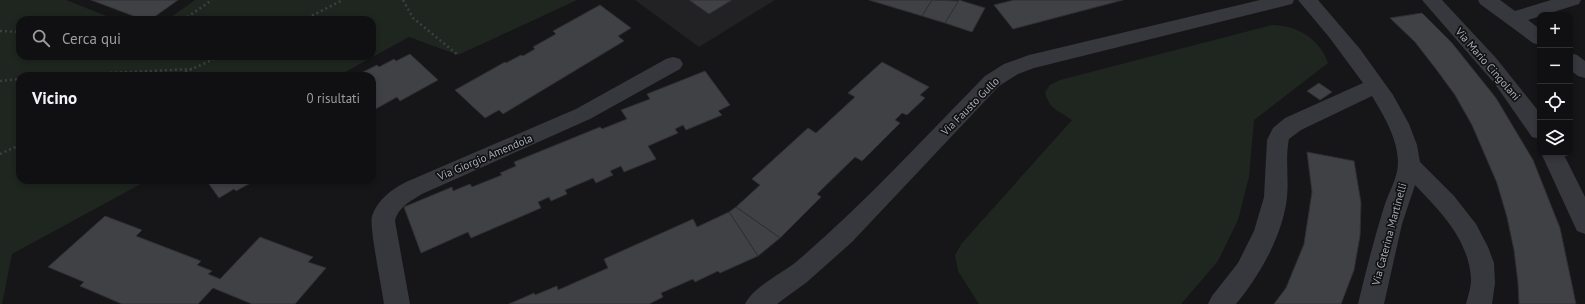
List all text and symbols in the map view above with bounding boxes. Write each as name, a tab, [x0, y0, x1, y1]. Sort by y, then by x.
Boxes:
map controls	[1537, 12, 1573, 156]
button: +	[1537, 12, 1573, 48]
search box	[16, 16, 376, 60]
street label: Via Mario Cingolani	[1452, 24, 1523, 103]
icon: search	[30, 27, 52, 49]
text: Cerca qui	[62, 29, 121, 48]
button: −	[1537, 48, 1573, 84]
street label: Via Fausto Gullo	[937, 74, 1002, 139]
button: locate	[1537, 84, 1573, 120]
text: Vicino	[32, 87, 77, 109]
text: 0 risultati	[307, 90, 360, 107]
button: layers	[1537, 120, 1573, 156]
street label: Via Giorgio Amendola	[435, 131, 535, 184]
street label: Via Caterina Martinelli	[1368, 181, 1409, 288]

